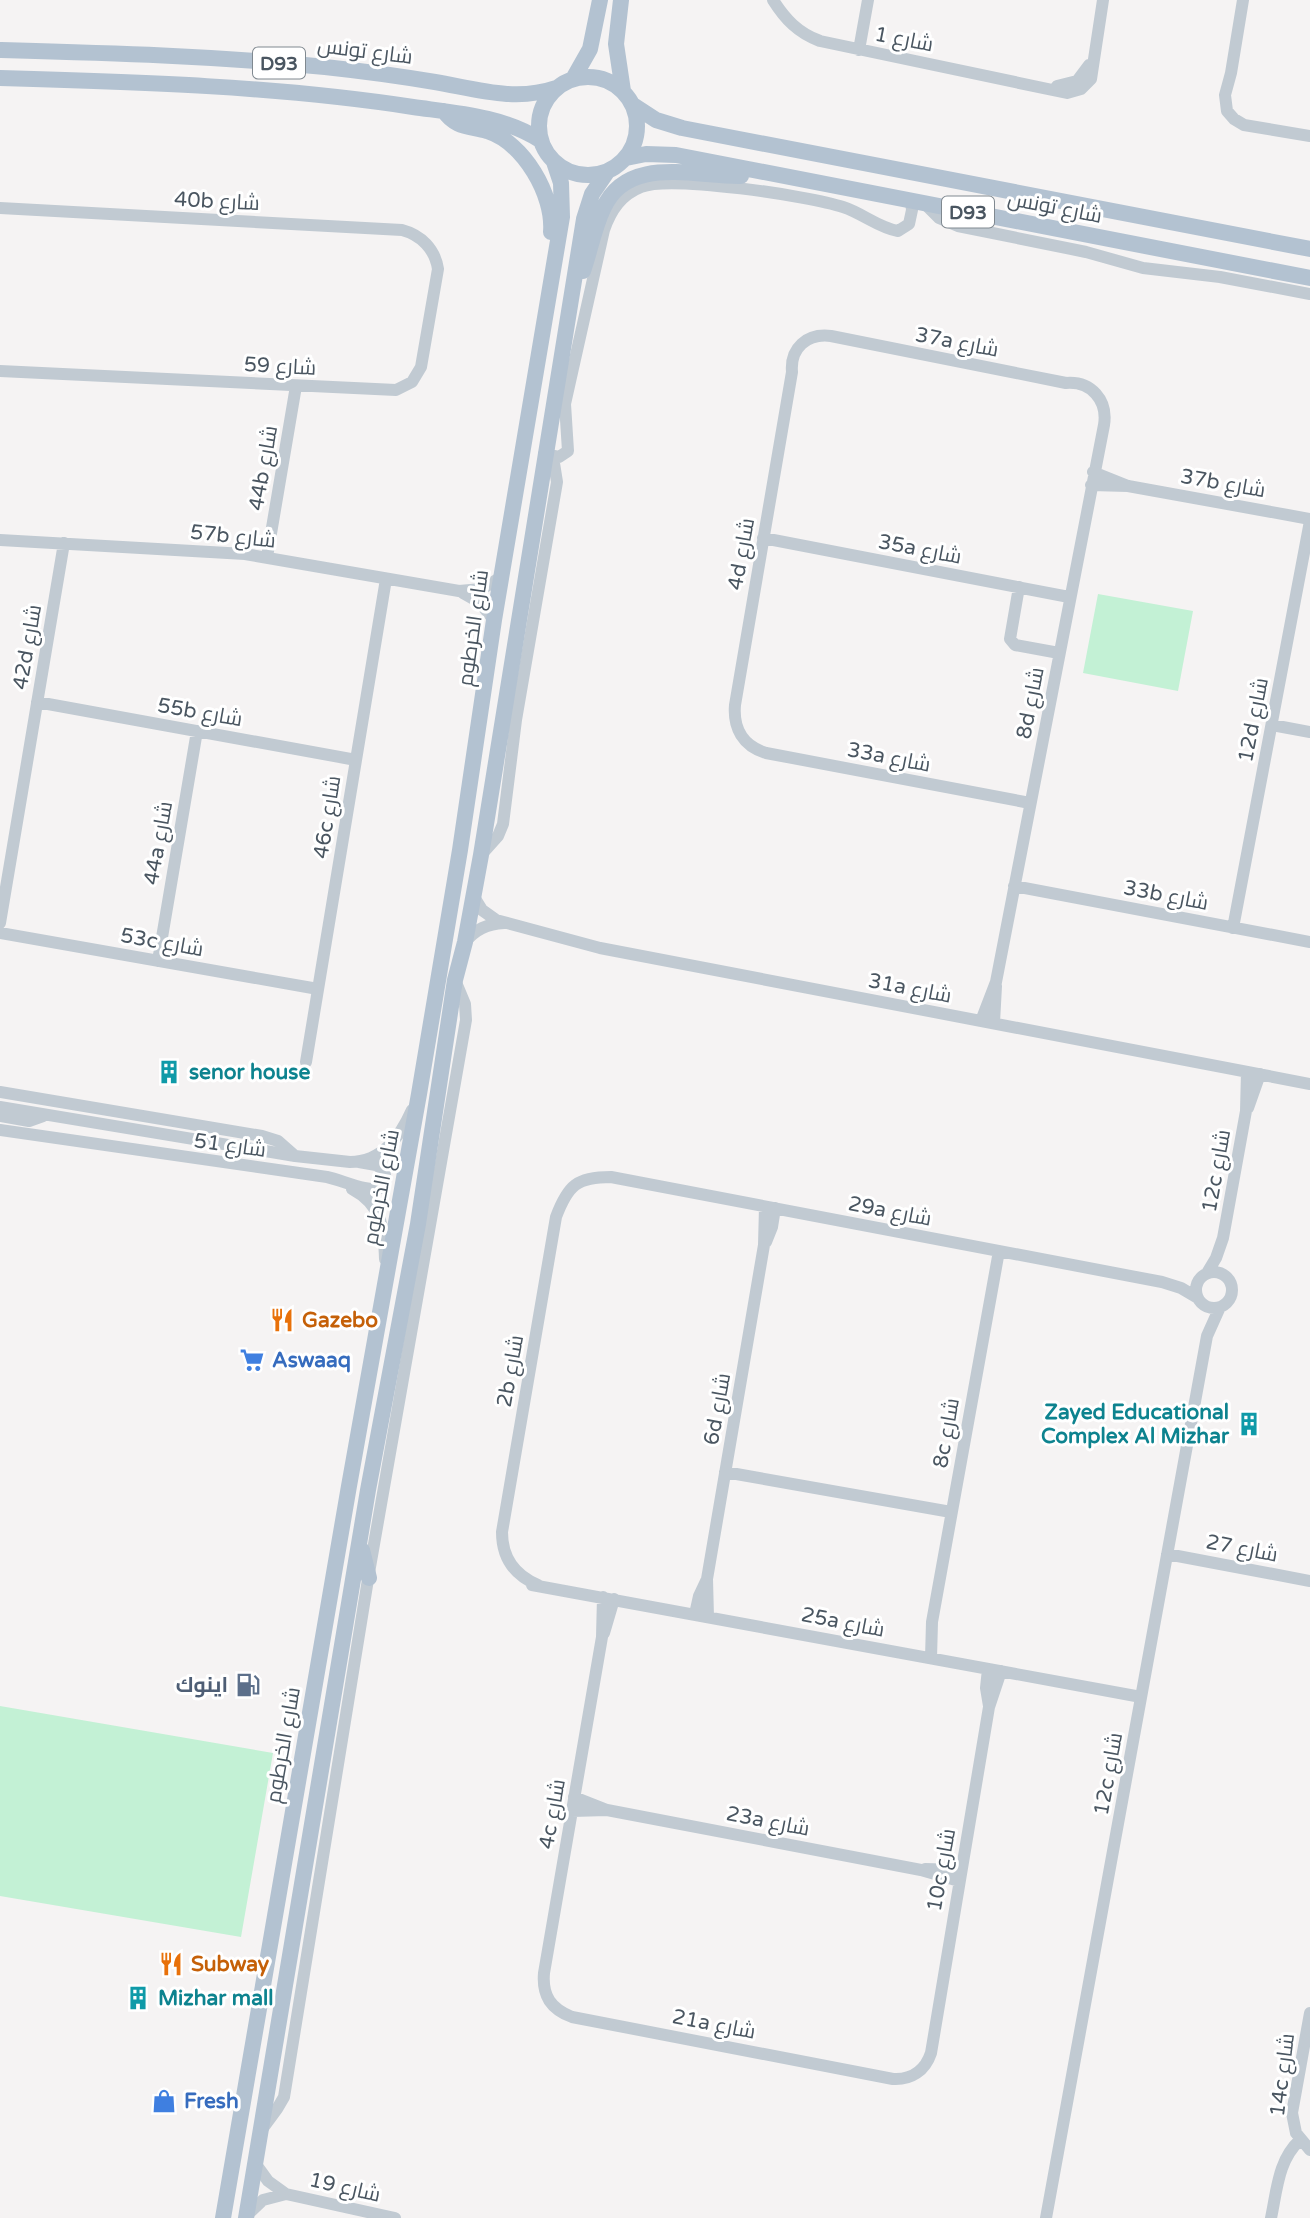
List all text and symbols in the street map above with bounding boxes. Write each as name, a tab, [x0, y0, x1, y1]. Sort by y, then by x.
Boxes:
street label: شارع 1	[872, 22, 935, 58]
street label: شارع تونس	[316, 33, 414, 71]
road number: D93	[253, 48, 305, 78]
street label: شارع تونس	[1005, 186, 1104, 230]
street label: 40b شارع	[173, 187, 260, 217]
road number: D93	[942, 196, 994, 228]
street label: 37a شارع	[913, 322, 1001, 364]
street label: شارع 59	[243, 352, 317, 382]
street label: 44b شارع	[244, 424, 284, 513]
street label: 37b شارع	[1178, 464, 1267, 504]
street label: 4d شارع	[723, 516, 761, 592]
street label: 57b شارع	[189, 520, 277, 554]
street label: 35a شارع	[876, 529, 964, 571]
street label: شارع الخرطوم	[453, 568, 495, 688]
street label: 42d شارع	[8, 603, 48, 692]
street label: 8d شارع	[1011, 665, 1051, 741]
street label: 12d شارع	[1233, 676, 1275, 765]
street label: 55b شارع	[155, 693, 244, 733]
street label: 33a شارع	[845, 737, 933, 779]
street label: 46c شارع	[309, 774, 347, 861]
street label: 44a شارع	[139, 799, 179, 887]
street label: 33b شارع	[1121, 875, 1210, 917]
street label: 53c شارع	[118, 923, 205, 963]
street label: 31a شارع	[866, 968, 954, 1010]
building icon: senor house	[155, 1058, 183, 1086]
place label: senor house	[189, 1060, 310, 1085]
street label: شارع الخرطوم	[358, 1127, 406, 1247]
street label: شارع 51	[192, 1128, 268, 1164]
street label: 12c شارع	[1197, 1128, 1237, 1215]
street label: 29a شارع	[846, 1191, 934, 1233]
restaurant icon: Gazebo	[268, 1306, 296, 1334]
place label: Gazebo	[302, 1308, 378, 1333]
street label: 2b شارع	[492, 1333, 530, 1409]
supermarket icon: Aswaaq	[238, 1346, 266, 1374]
place label: Aswaaq	[272, 1348, 351, 1373]
street label: 6d شارع	[699, 1371, 737, 1447]
street label: 8c شارع	[928, 1396, 966, 1470]
place label: Zayed Educational Complex Al Mizhar	[1041, 1400, 1230, 1449]
building icon: Zayed Educational Complex Al Mizhar	[1235, 1410, 1263, 1438]
street label: شارع 27	[1204, 1529, 1280, 1569]
street label: 25a شارع	[799, 1602, 887, 1644]
fuel station icon: اينوك	[234, 1671, 262, 1699]
place label: اينوك	[176, 1673, 228, 1698]
street label: شارع الخرطوم	[261, 1685, 307, 1805]
street label: 12c شارع	[1089, 1731, 1129, 1818]
street label: 4c شارع	[534, 1777, 572, 1851]
street label: 23a شارع	[724, 1801, 812, 1843]
street label: 10c شارع	[922, 1827, 962, 1914]
restaurant icon: Subway	[157, 1950, 185, 1978]
place label: Subway	[191, 1952, 270, 1977]
building icon: Mizhar mall	[124, 1984, 152, 2012]
place label: Mizhar mall	[158, 1986, 273, 2011]
street label: 21a شارع	[670, 2004, 758, 2046]
street label: 14c شارع	[1265, 2032, 1301, 2118]
shop icon: Fresh	[150, 2087, 178, 2115]
place label: Fresh	[184, 2089, 239, 2114]
street label: شارع 19	[307, 2167, 383, 2209]

